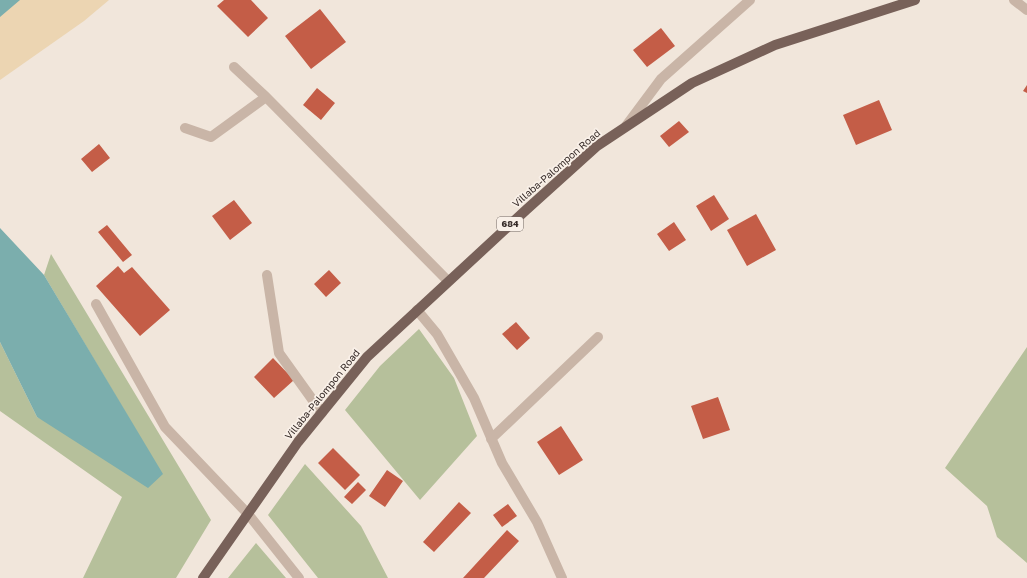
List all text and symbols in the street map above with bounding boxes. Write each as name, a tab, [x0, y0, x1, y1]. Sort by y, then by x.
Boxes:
street label: Villaba-Palompon Road	[510, 127, 602, 209]
road number: 684	[497, 217, 523, 231]
street label: Villaba-Palompon Road	[282, 347, 362, 441]

